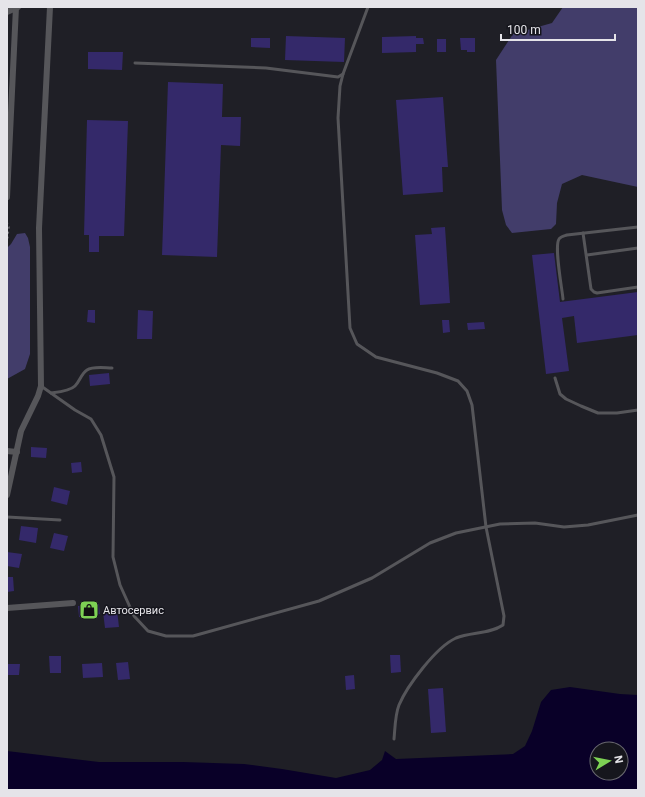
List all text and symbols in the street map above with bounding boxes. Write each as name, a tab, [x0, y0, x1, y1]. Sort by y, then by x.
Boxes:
scale bar	[501, 16, 615, 42]
text: 100 m	[507, 23, 541, 37]
shop icon: Автосервис	[78, 599, 100, 621]
place label: Автосервис	[103, 604, 164, 617]
north arrow	[589, 741, 629, 781]
text: N	[611, 754, 625, 765]

